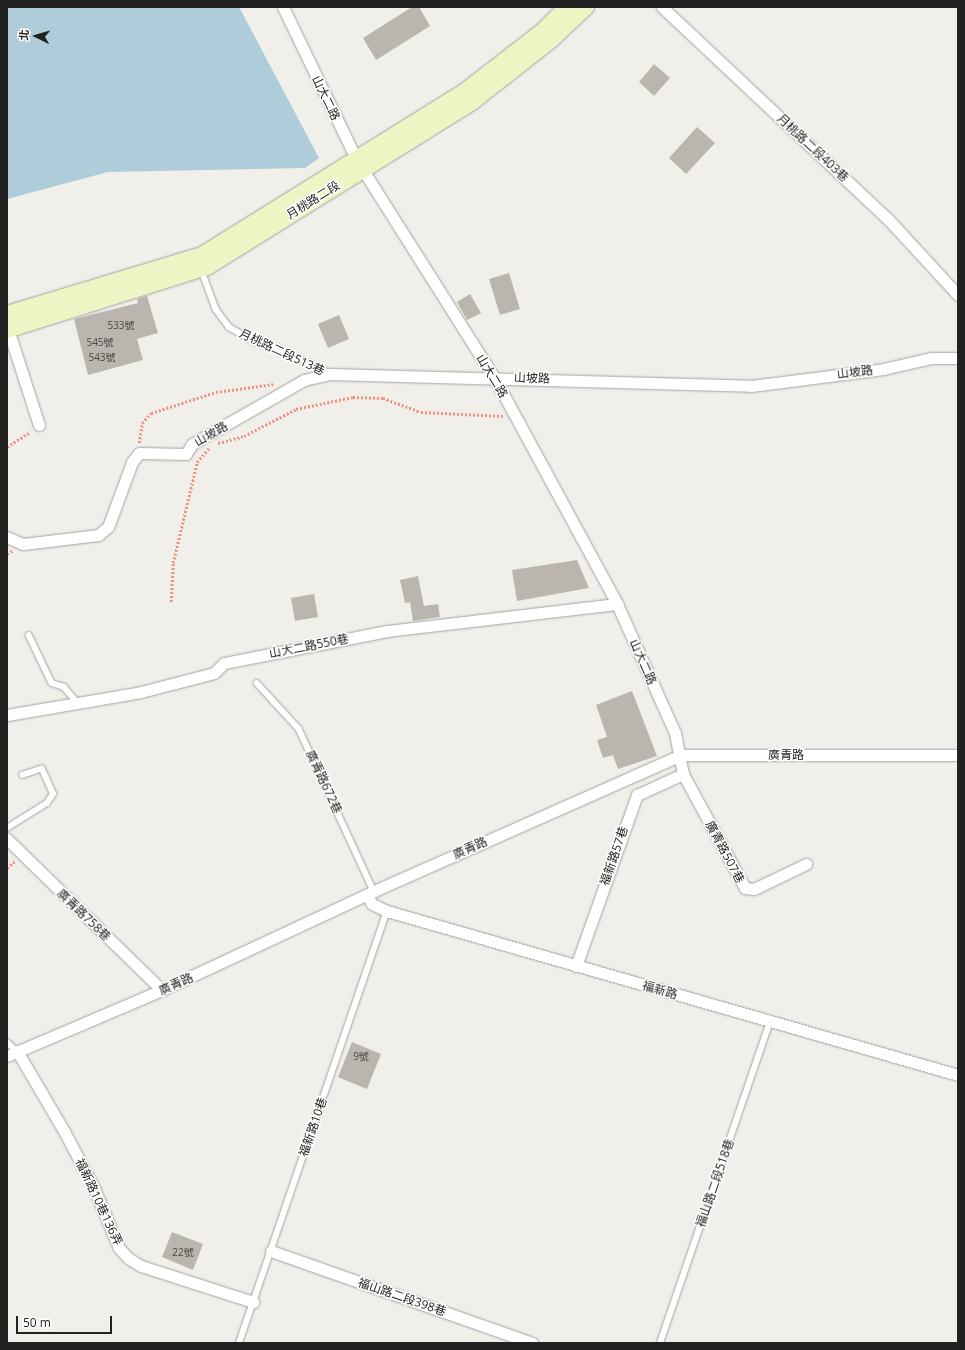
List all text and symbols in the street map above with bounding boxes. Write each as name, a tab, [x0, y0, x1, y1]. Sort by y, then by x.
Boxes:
north arrow	[16, 16, 56, 56]
text: 北	[16, 29, 31, 41]
street label: 山大二路	[309, 73, 343, 123]
street label: 月桃路二段403巷	[774, 111, 852, 185]
street label: 月桃路二段	[284, 178, 342, 222]
house number: 533號	[107, 320, 135, 332]
street label: 月桃路二段513巷	[237, 326, 327, 378]
house number: 545號	[86, 337, 114, 349]
house number: 543號	[88, 352, 116, 364]
street label: 山大二路	[473, 352, 511, 400]
street label: 山坡路	[836, 363, 874, 381]
street label: 山坡路	[514, 370, 550, 386]
street label: 山坡路	[192, 419, 230, 449]
street label: 山大二路550巷	[268, 631, 350, 661]
street label: 山大二路	[627, 637, 659, 687]
street label: 廣青路672巷	[303, 748, 345, 816]
street label: 廣青路	[768, 748, 804, 762]
street label: 廣青路507巷	[703, 818, 747, 886]
street label: 福新路57巷	[597, 824, 631, 888]
street label: 廣青路	[451, 834, 489, 862]
street label: 廣青路758巷	[54, 886, 114, 944]
street label: 廣青路	[157, 970, 195, 998]
street label: 福新路	[641, 978, 679, 1002]
house number: 9號	[353, 1051, 369, 1063]
street label: 福新路10巷	[296, 1095, 330, 1159]
street label: 福山路二段518巷	[693, 1137, 737, 1229]
street label: 福新路10巷136弄	[73, 1156, 125, 1248]
house number: 22號	[172, 1247, 194, 1259]
street label: 福山路二段398巷	[356, 1275, 448, 1319]
scale bar	[18, 1308, 114, 1334]
text: 50 m	[23, 1314, 51, 1331]

